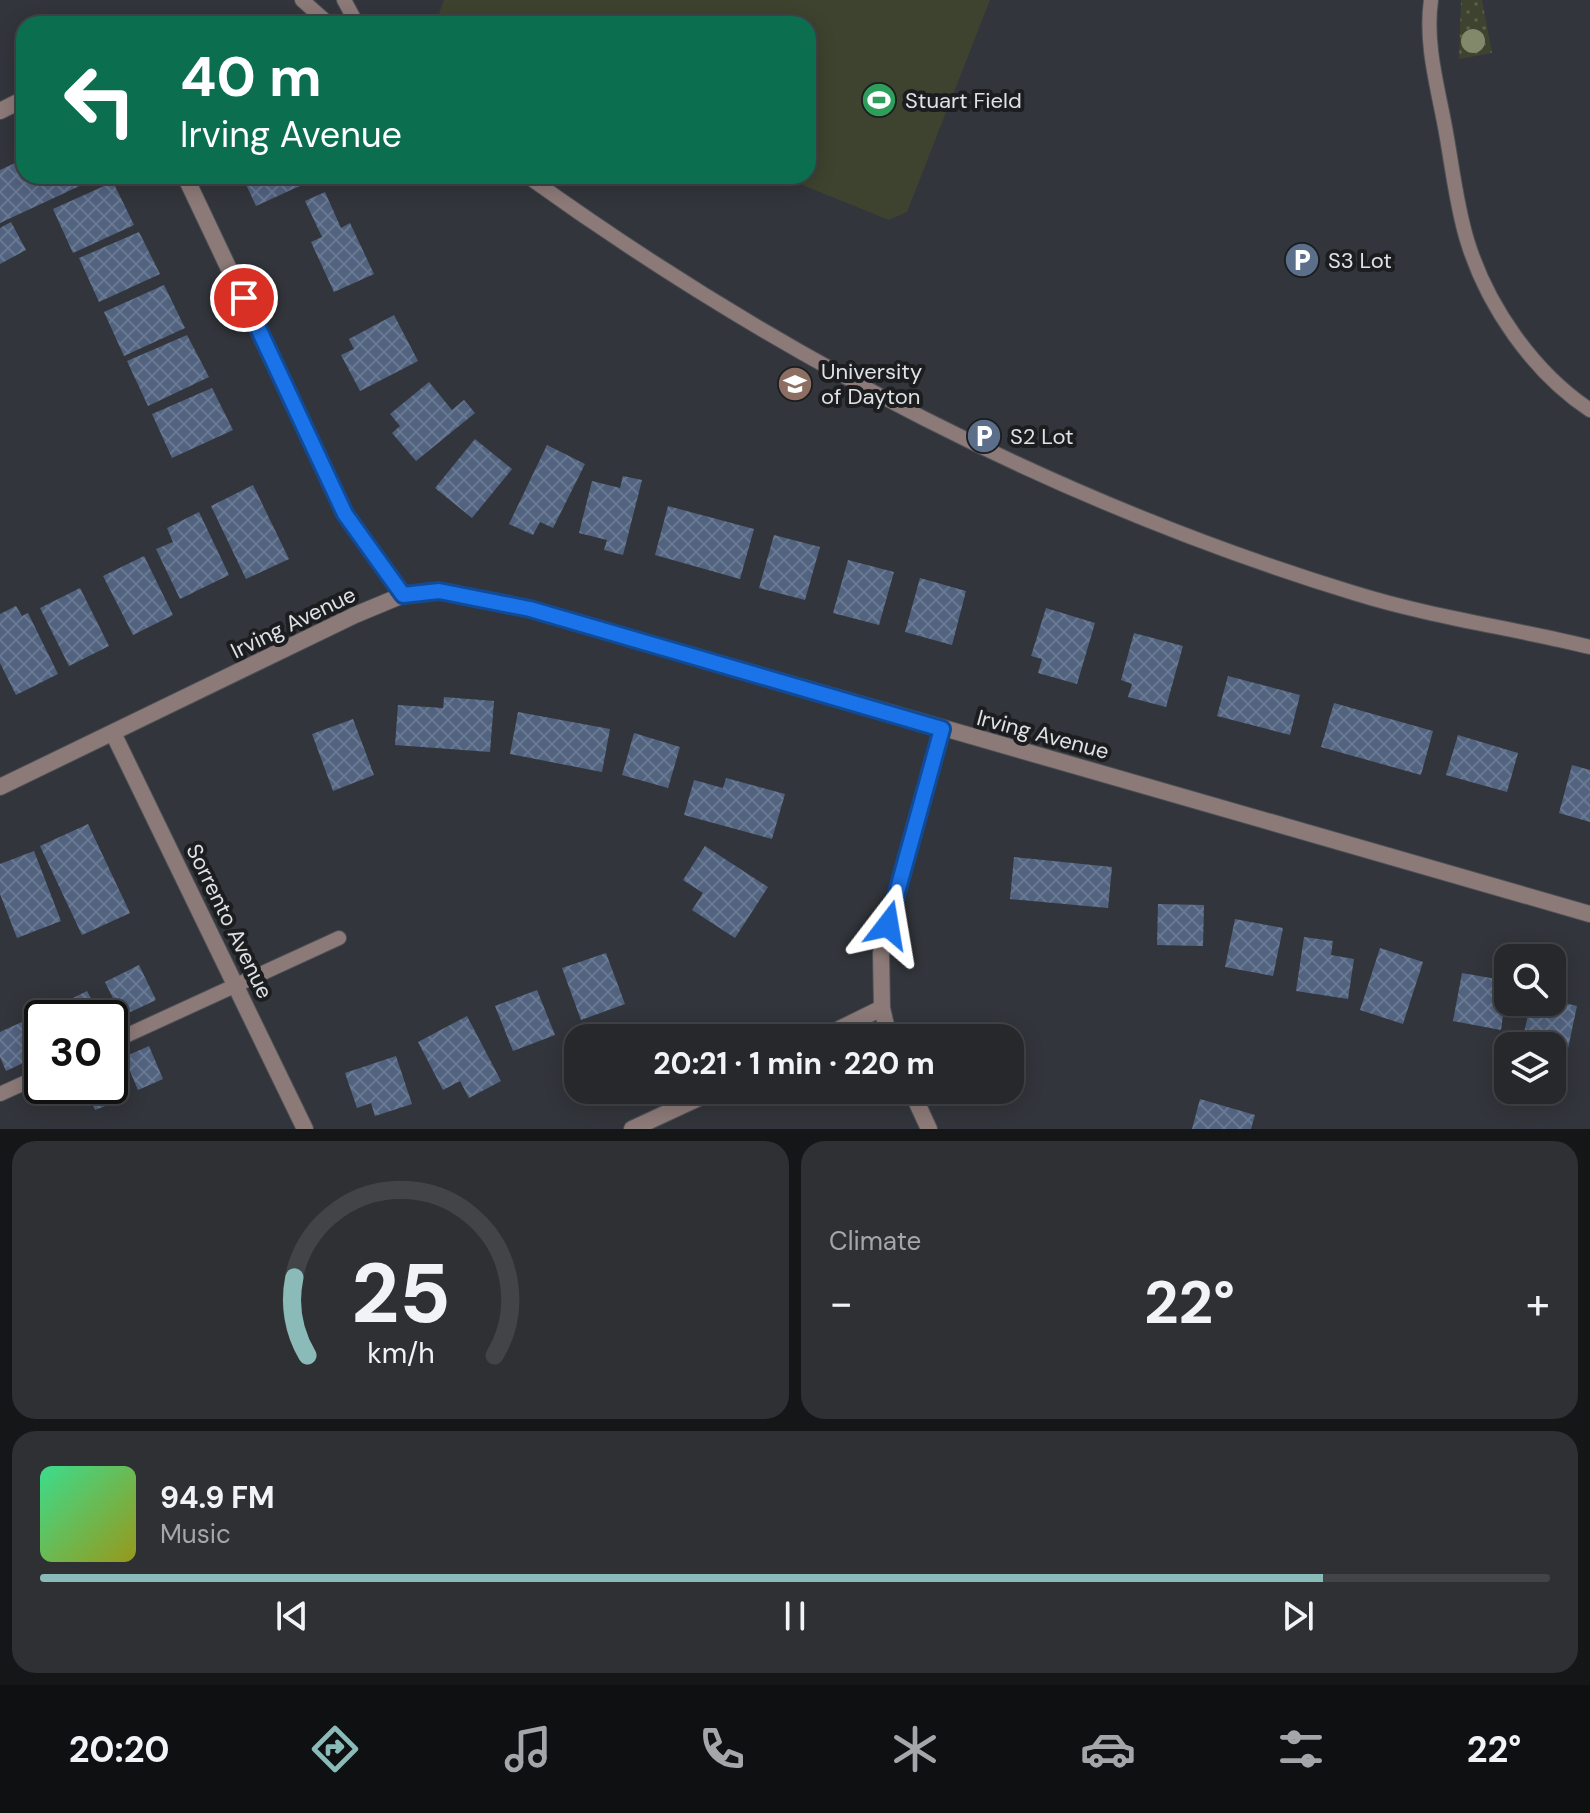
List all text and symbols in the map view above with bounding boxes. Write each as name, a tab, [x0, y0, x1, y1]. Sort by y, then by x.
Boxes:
text: 40 m	[180, 40, 322, 113]
icon: left	[48, 48, 152, 152]
sports icon: Stuart Field	[860, 81, 898, 119]
place label: Stuart Field	[905, 86, 1022, 115]
text: Irving Avenue	[180, 111, 402, 158]
parking icon: S3 Lot	[1283, 241, 1321, 279]
place label: S3 Lot	[1328, 246, 1392, 275]
pin	[210, 264, 278, 332]
icon: arrive	[222, 276, 266, 320]
place label: University of Dayton	[821, 357, 922, 411]
school or university icon: University of Dayton	[776, 365, 814, 403]
parking icon: S2 Lot	[965, 417, 1003, 455]
place label: S2 Lot	[1010, 422, 1074, 451]
street label: Irving Avenue	[226, 580, 361, 665]
street label: Irving Avenue	[974, 703, 1112, 766]
street label: Sorrento Avenue	[180, 839, 280, 1003]
position arrow	[846, 883, 930, 967]
map controls	[1494, 944, 1566, 1104]
button: search	[1494, 944, 1566, 1016]
speed limit sign: 30	[24, 1000, 128, 1104]
button: layers	[1494, 1032, 1566, 1104]
text: 20:21 · 1 min · 220 m	[653, 1044, 935, 1083]
text: Climate	[829, 1224, 921, 1258]
text: 25	[351, 1239, 450, 1348]
text: 22°	[1144, 1263, 1235, 1342]
text: −	[829, 1274, 853, 1332]
text: +	[1526, 1274, 1550, 1332]
text: km/h	[367, 1335, 434, 1372]
text: 94.9 FM	[160, 1478, 275, 1517]
text: Music	[160, 1517, 231, 1551]
icon: previous	[270, 1594, 314, 1638]
icon: pause	[773, 1594, 817, 1638]
icon: next	[1276, 1594, 1320, 1638]
icon: directions	[307, 1721, 363, 1777]
icon: music	[500, 1721, 556, 1777]
icon: phone	[694, 1721, 750, 1777]
icon: climate	[887, 1721, 943, 1777]
icon: car	[1080, 1721, 1136, 1777]
icon: filters	[1273, 1721, 1329, 1777]
text: 20:20	[69, 1726, 170, 1773]
text: 22°	[1467, 1726, 1521, 1773]

